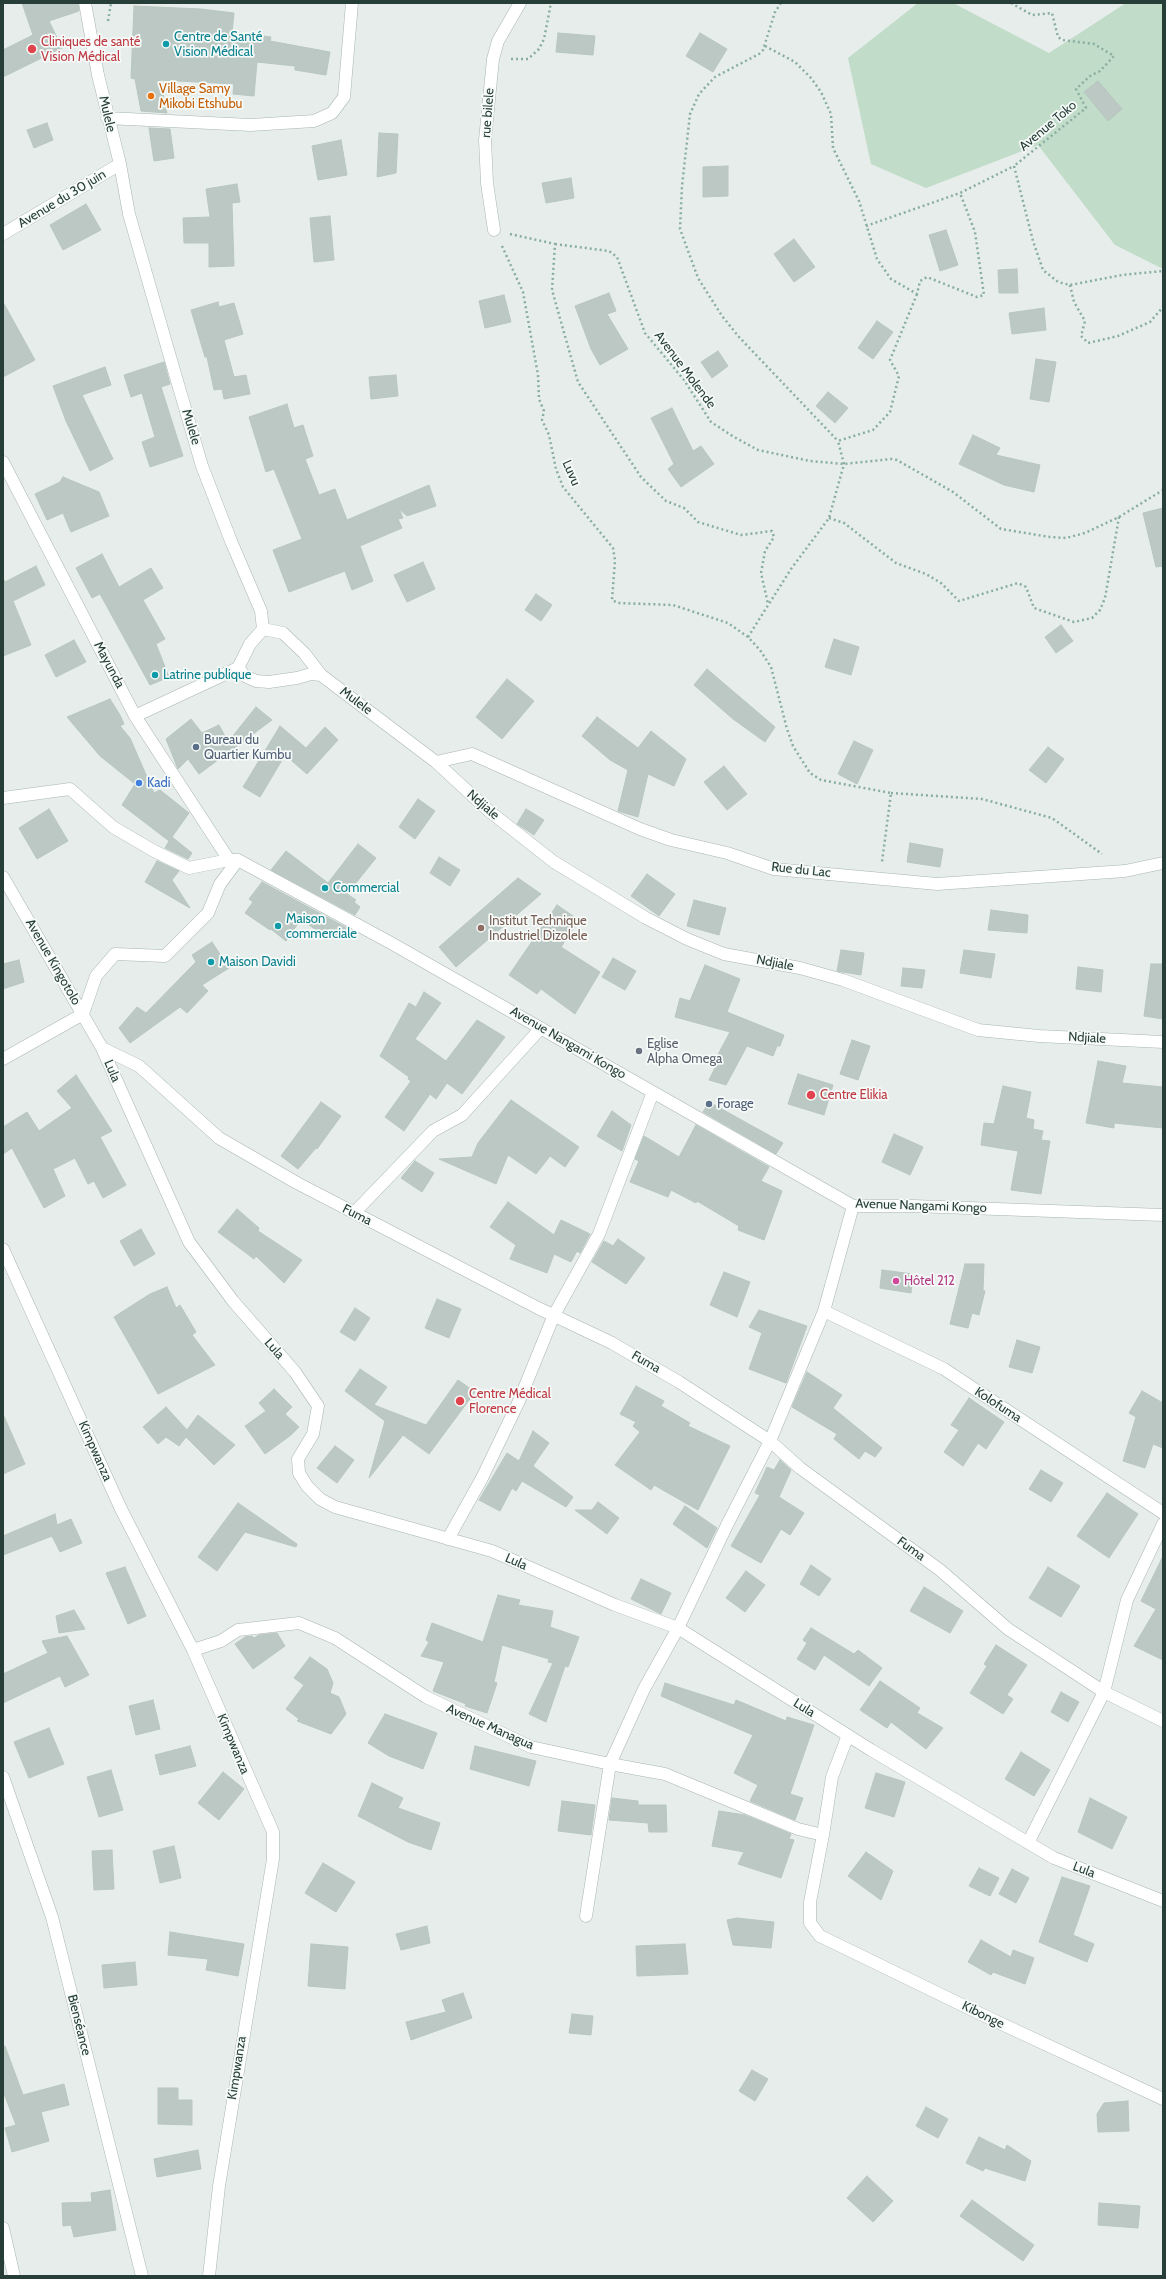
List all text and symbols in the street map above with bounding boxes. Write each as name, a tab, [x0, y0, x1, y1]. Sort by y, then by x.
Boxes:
place label: Centre de Santé Vision Médical	[174, 29, 262, 60]
place label: Cliniques de santé Vision Médical	[41, 34, 140, 65]
marker: Centre de Santé Vision Médical	[161, 39, 171, 49]
marker: Cliniques de santé Vision Médical	[26, 43, 38, 55]
place label: Village Samy Mikobi Etshubu	[159, 81, 242, 112]
street label: rue bilele	[478, 88, 498, 138]
marker: Village Samy Mikobi Etshubu	[146, 91, 156, 101]
street label: Mulele	[95, 94, 119, 134]
street label: Avenue Toko	[1016, 98, 1080, 154]
street label: Avenue du 30 juin	[15, 167, 109, 231]
street label: Avenue Molende	[651, 328, 719, 412]
street label: Mulele	[178, 407, 204, 447]
street label: Luvu	[558, 458, 584, 488]
street label: Mayunda	[90, 639, 128, 691]
place label: Latrine publique	[163, 667, 252, 683]
marker: Latrine publique	[150, 670, 160, 680]
street label: Mulele	[337, 684, 375, 718]
place label: Bureau du Quartier Kumbu	[204, 732, 291, 763]
marker: Bureau du Quartier Kumbu	[191, 742, 201, 752]
place label: Kadi	[147, 775, 171, 791]
marker: Kadi	[134, 778, 144, 788]
street label: Ndjiale	[464, 787, 502, 823]
street label: Rue du Lac	[771, 859, 831, 881]
place label: Commercial	[333, 880, 399, 896]
marker: Commercial	[320, 883, 330, 893]
place label: Maison commerciale	[286, 911, 357, 942]
place label: Institut Technique Industriel Dizolele	[489, 913, 587, 944]
street label: Avenue Kingotolo	[22, 916, 84, 1008]
marker: Maison commerciale	[273, 921, 283, 931]
marker: Institut Technique Industriel Dizolele	[476, 923, 486, 933]
street label: Ndjiale	[755, 952, 795, 974]
place label: Maison Davidi	[219, 954, 296, 970]
marker: Maison Davidi	[206, 957, 216, 967]
street label: Avenue Nangami Kongo	[507, 1003, 629, 1083]
street label: Ndjiale	[1068, 1029, 1106, 1047]
place label: Eglise Alpha Omega	[647, 1036, 722, 1067]
marker: Eglise Alpha Omega	[634, 1046, 644, 1056]
street label: Lula	[100, 1058, 124, 1084]
place label: Centre Elikia	[820, 1087, 887, 1103]
marker: Centre Elikia	[805, 1089, 817, 1101]
place label: Forage	[717, 1096, 754, 1112]
marker: Forage	[704, 1099, 714, 1109]
street label: Avenue Nangami Kongo	[855, 1196, 987, 1216]
street label: Fuma	[340, 1201, 374, 1229]
place label: Hôtel 212	[904, 1273, 955, 1289]
marker: Hôtel 212	[891, 1276, 901, 1286]
street label: Lula	[261, 1335, 287, 1363]
street label: Fuma	[629, 1348, 663, 1376]
street label: Kolofuma	[972, 1384, 1024, 1426]
place label: Centre Médical Florence	[469, 1386, 551, 1417]
marker: Centre Médical Florence	[454, 1395, 466, 1407]
street label: Kimpwanza	[75, 1418, 115, 1484]
street label: Fuma	[894, 1534, 928, 1564]
street label: Lula	[503, 1550, 529, 1574]
street label: Lula	[790, 1695, 818, 1721]
street label: Avenue Managua	[444, 1701, 536, 1753]
street label: Kimpwanza	[213, 1711, 253, 1777]
street label: Lula	[1071, 1859, 1097, 1881]
street label: Bienséance	[64, 1993, 94, 2057]
street label: Kibonge	[959, 1998, 1007, 2032]
street label: Kimpwanza	[224, 2035, 250, 2101]

